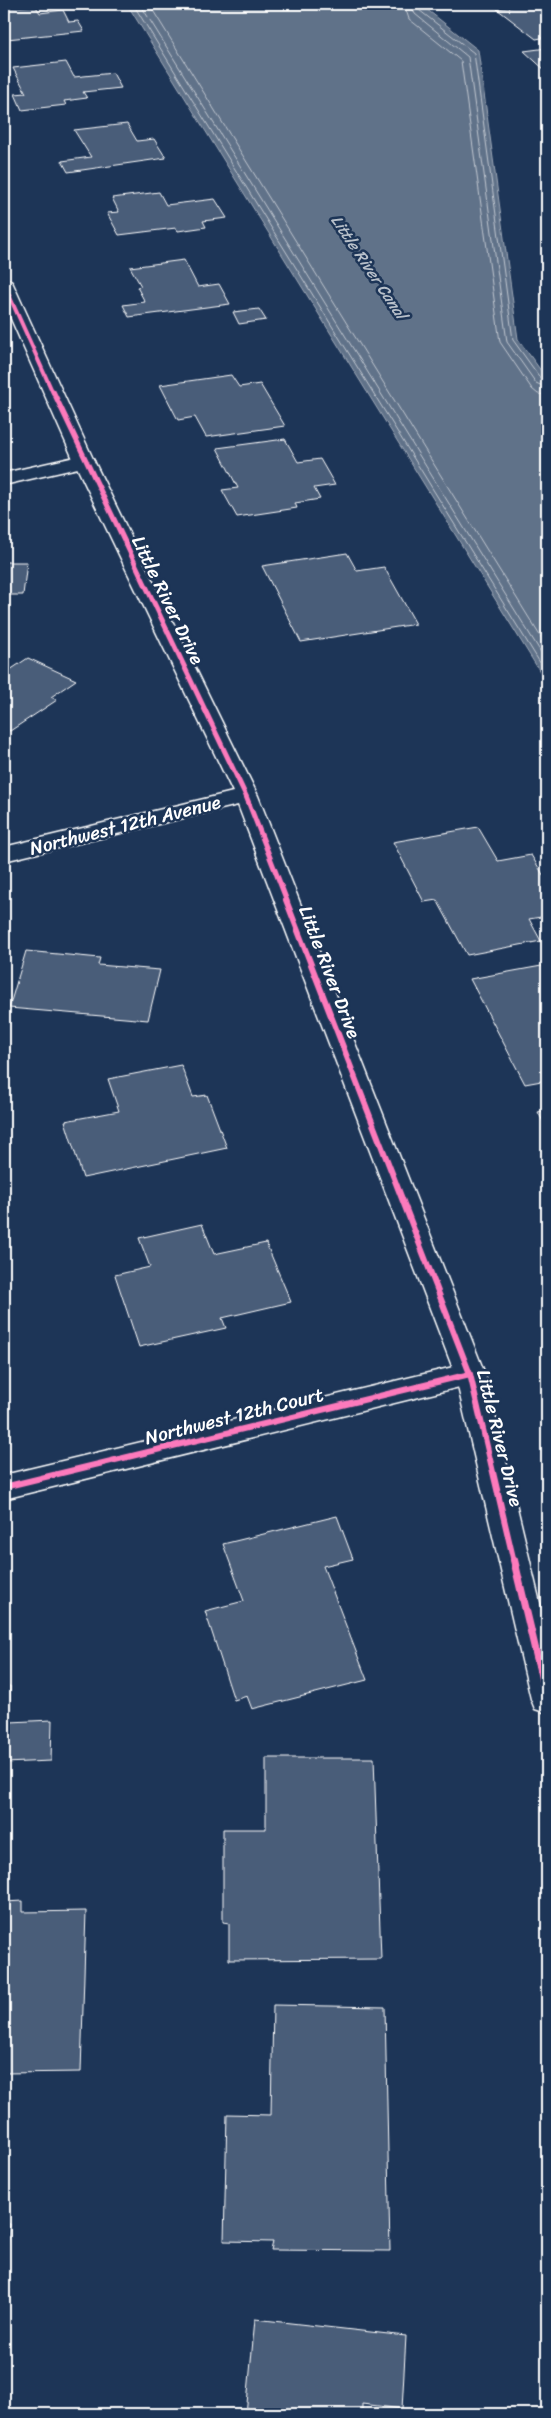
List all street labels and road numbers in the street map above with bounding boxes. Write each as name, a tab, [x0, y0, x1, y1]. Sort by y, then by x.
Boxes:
street label: Little River Drive	[122, 530, 214, 670]
street label: Northwest 12th Avenue	[26, 785, 224, 865]
street label: Little River Drive	[289, 901, 371, 1043]
street label: Little River Drive	[467, 1366, 533, 1510]
street label: Northwest 12th Court	[141, 1378, 327, 1454]

